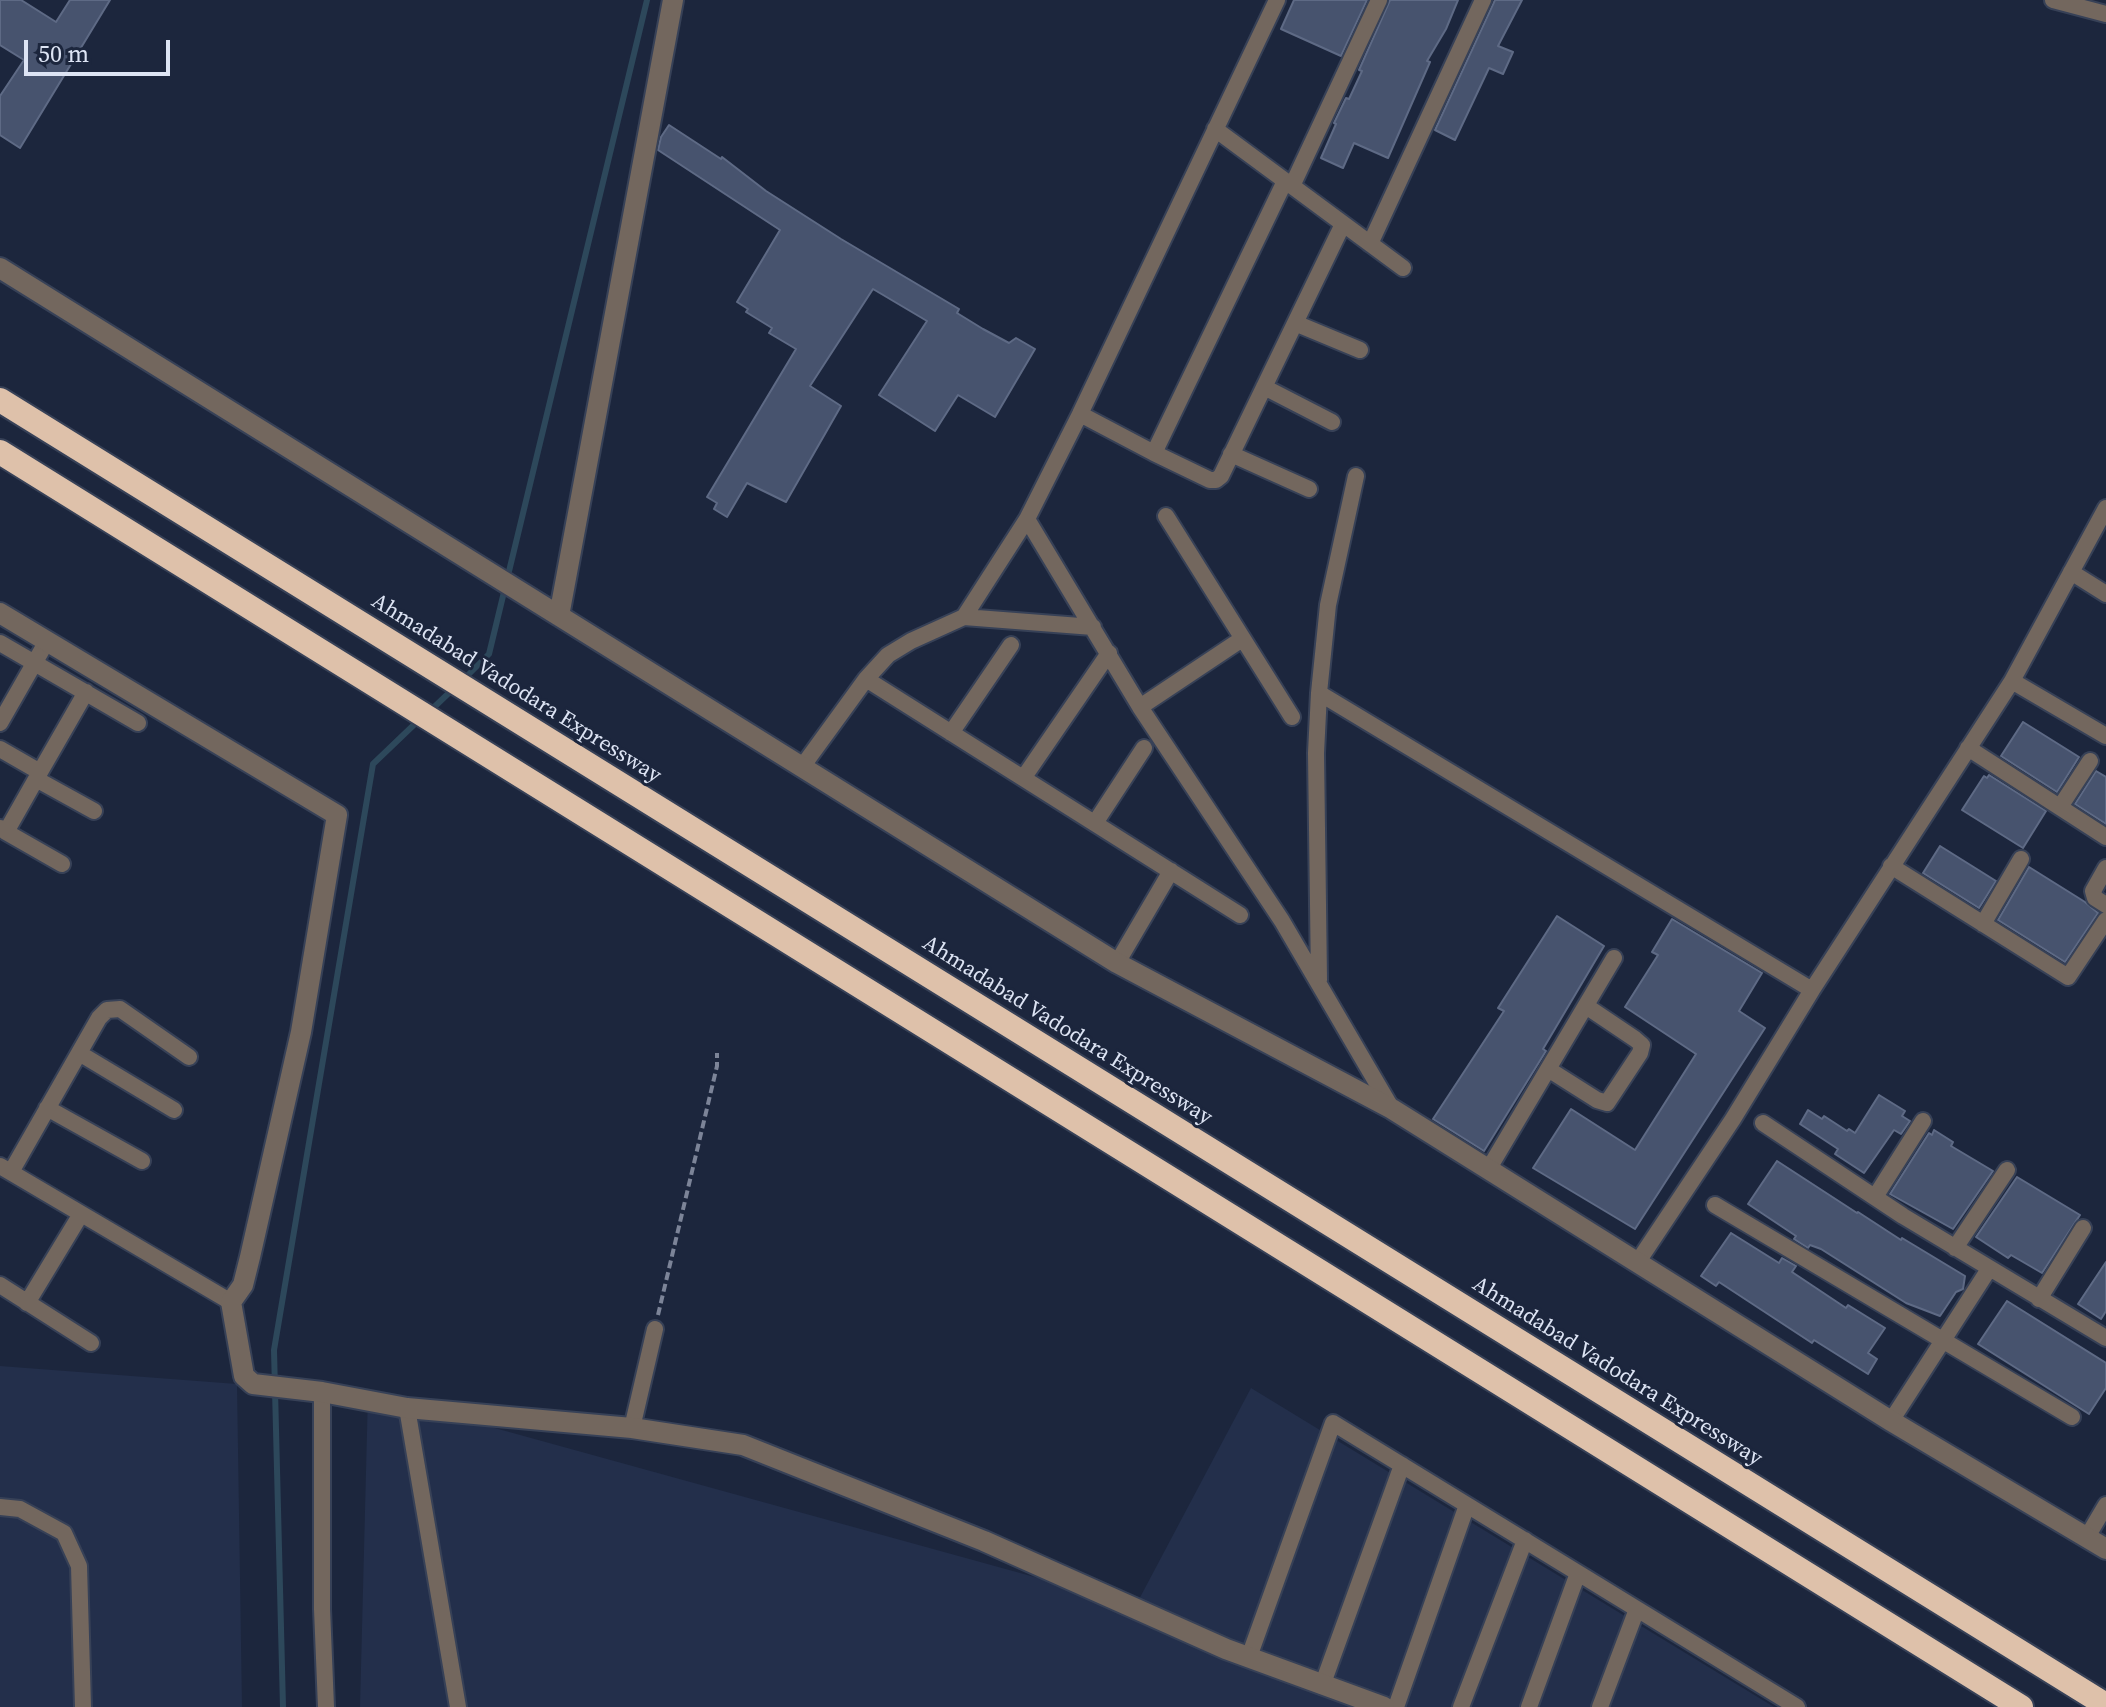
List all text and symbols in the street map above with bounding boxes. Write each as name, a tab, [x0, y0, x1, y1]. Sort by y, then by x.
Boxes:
scale bar	[28, 24, 174, 74]
text: 50 m	[38, 37, 89, 70]
street label: Ahmadabad Vadodara Expressway	[366, 589, 666, 789]
street label: Ahmadabad Vadodara Expressway	[917, 931, 1217, 1131]
street label: Ahmadabad Vadodara Expressway	[1467, 1272, 1767, 1472]

